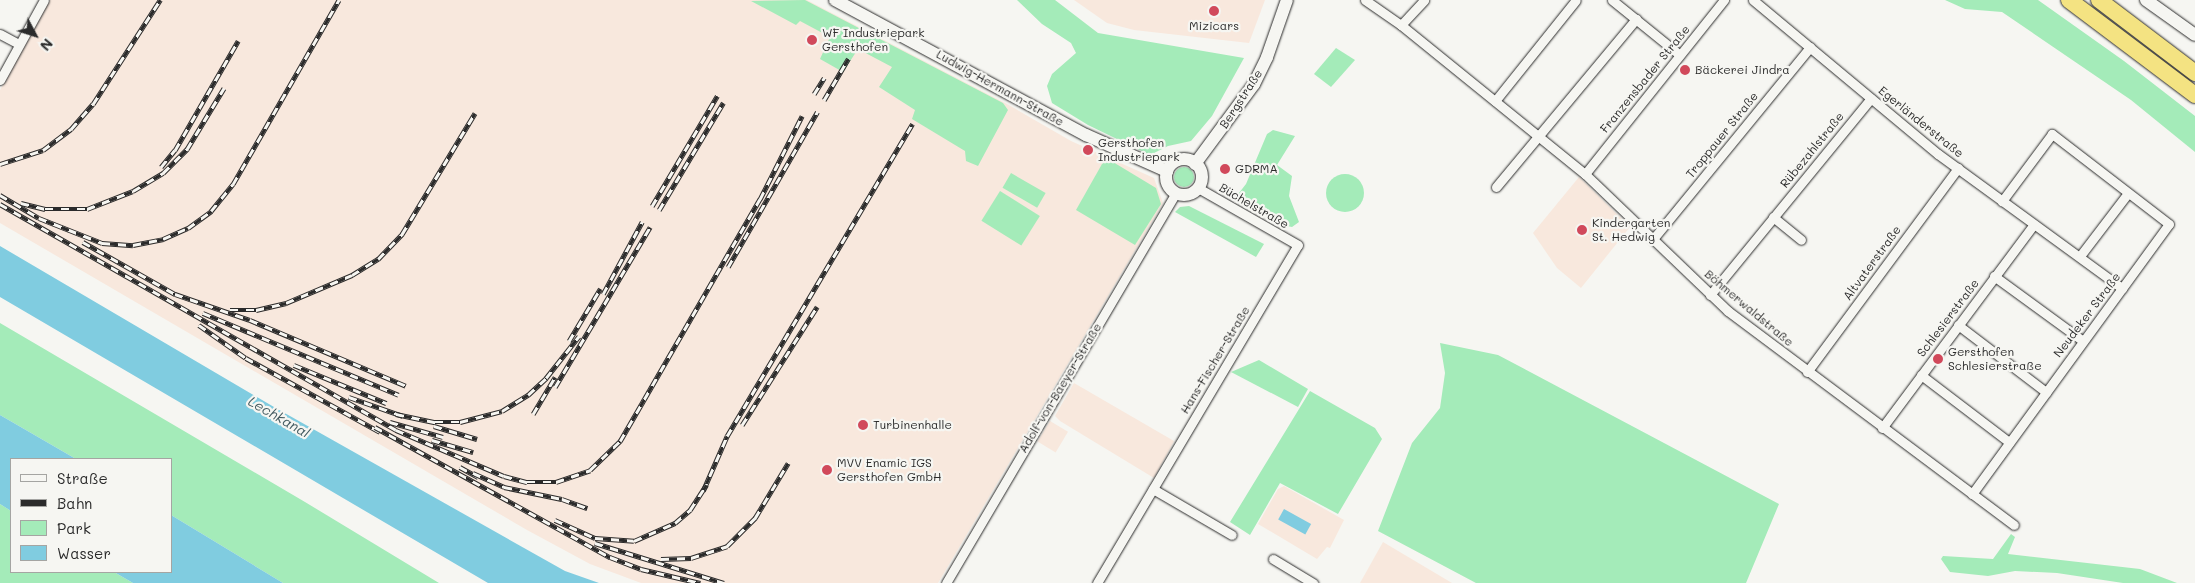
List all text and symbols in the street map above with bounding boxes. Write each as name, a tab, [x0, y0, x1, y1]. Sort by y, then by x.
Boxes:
marker: Mizicars	[1208, 5, 1220, 17]
north arrow	[10, 10, 60, 60]
place label: Mizicars	[1189, 19, 1239, 33]
street label: Franzensbader Straße	[1597, 22, 1693, 136]
place label: WF Industriepark Gersthofen	[822, 26, 925, 54]
marker: WF Industriepark Gersthofen	[806, 34, 818, 46]
text: N	[36, 35, 58, 55]
street label: Ludwig-Hermann-Straße	[934, 47, 1066, 129]
place label: Bäckerei Jindra	[1695, 63, 1790, 77]
marker: Bäckerei Jindra	[1679, 64, 1691, 76]
street label: Bergstraße	[1217, 67, 1265, 131]
street label: Egerländerstraße	[1876, 83, 1966, 161]
street label: Troppauer Straße	[1683, 89, 1761, 181]
street label: Rübezahlstraße	[1777, 109, 1847, 191]
place label: Gersthofen Industriepark	[1098, 136, 1180, 164]
marker: Gersthofen Industriepark	[1082, 144, 1094, 156]
place label: GDRMA	[1235, 162, 1278, 176]
marker: GDRMA	[1219, 163, 1231, 175]
street label: Büchelstraße	[1217, 180, 1291, 232]
place label: Kindergarten St. Hedwig	[1592, 216, 1670, 244]
street label: Altvaterstraße	[1840, 223, 1904, 303]
marker: Kindergarten St. Hedwig	[1576, 224, 1588, 236]
street label: Böhmerwaldstraße	[1702, 267, 1796, 349]
street label: Neudeker Straße	[2051, 270, 2123, 360]
street label: Schlesierstraße	[1914, 276, 1982, 360]
street label: Hans-Fischer-Straße	[1177, 304, 1253, 416]
street label: Adolf-von-Baeyer-Straße	[1016, 321, 1104, 455]
place label: Gersthofen Schlesierstraße	[1948, 345, 2042, 373]
marker: Gersthofen Schlesierstraße	[1932, 353, 1944, 365]
water label: Lechkanal	[245, 393, 313, 441]
place label: Turbinenhalle	[873, 418, 952, 432]
marker: Turbinenhalle	[857, 419, 869, 431]
place label: MVV Enamic IGS Gersthofen GmbH	[837, 456, 942, 484]
legend	[10, 458, 172, 573]
marker: MVV Enamic IGS Gersthofen GmbH	[821, 464, 833, 476]
text: Straße	[57, 468, 108, 488]
text: Bahn	[57, 493, 92, 513]
text: Park	[57, 518, 91, 538]
text: Wasser	[57, 543, 111, 563]

